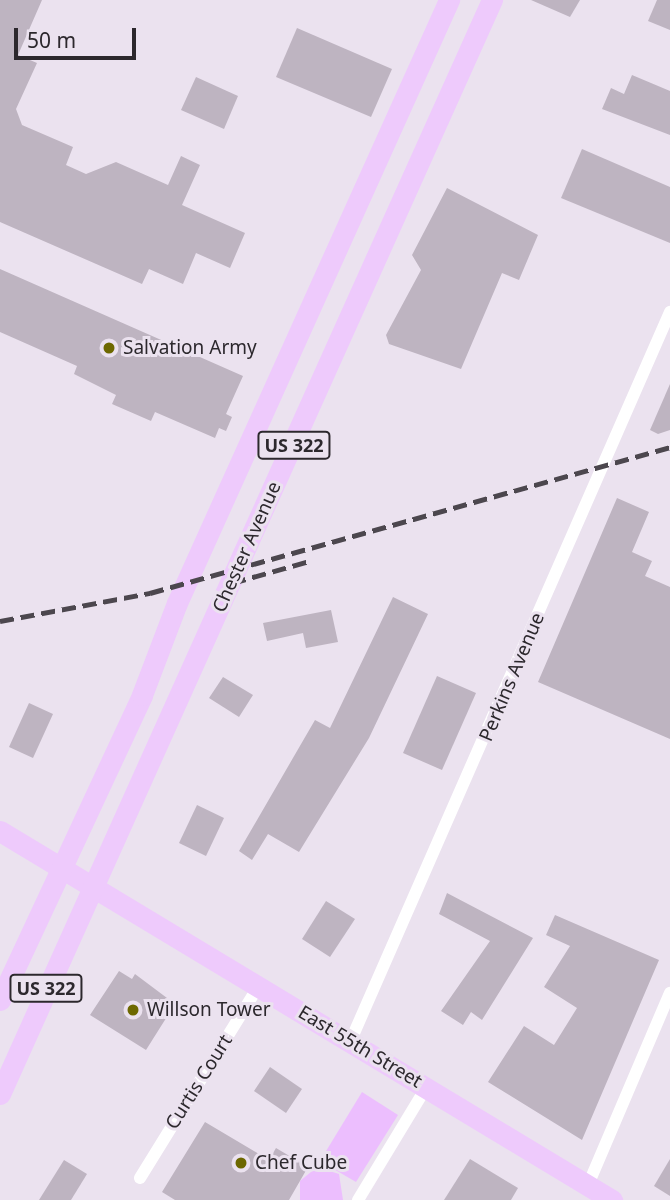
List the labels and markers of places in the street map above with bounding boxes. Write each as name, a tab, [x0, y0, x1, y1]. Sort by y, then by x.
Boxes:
place label: Salvation Army	[123, 337, 257, 359]
marker: Salvation Army	[101, 340, 117, 356]
place label: Willson Tower	[147, 999, 270, 1021]
marker: Willson Tower	[125, 1002, 141, 1018]
place label: Chef Cube	[255, 1152, 347, 1174]
marker: Chef Cube	[233, 1155, 249, 1171]

